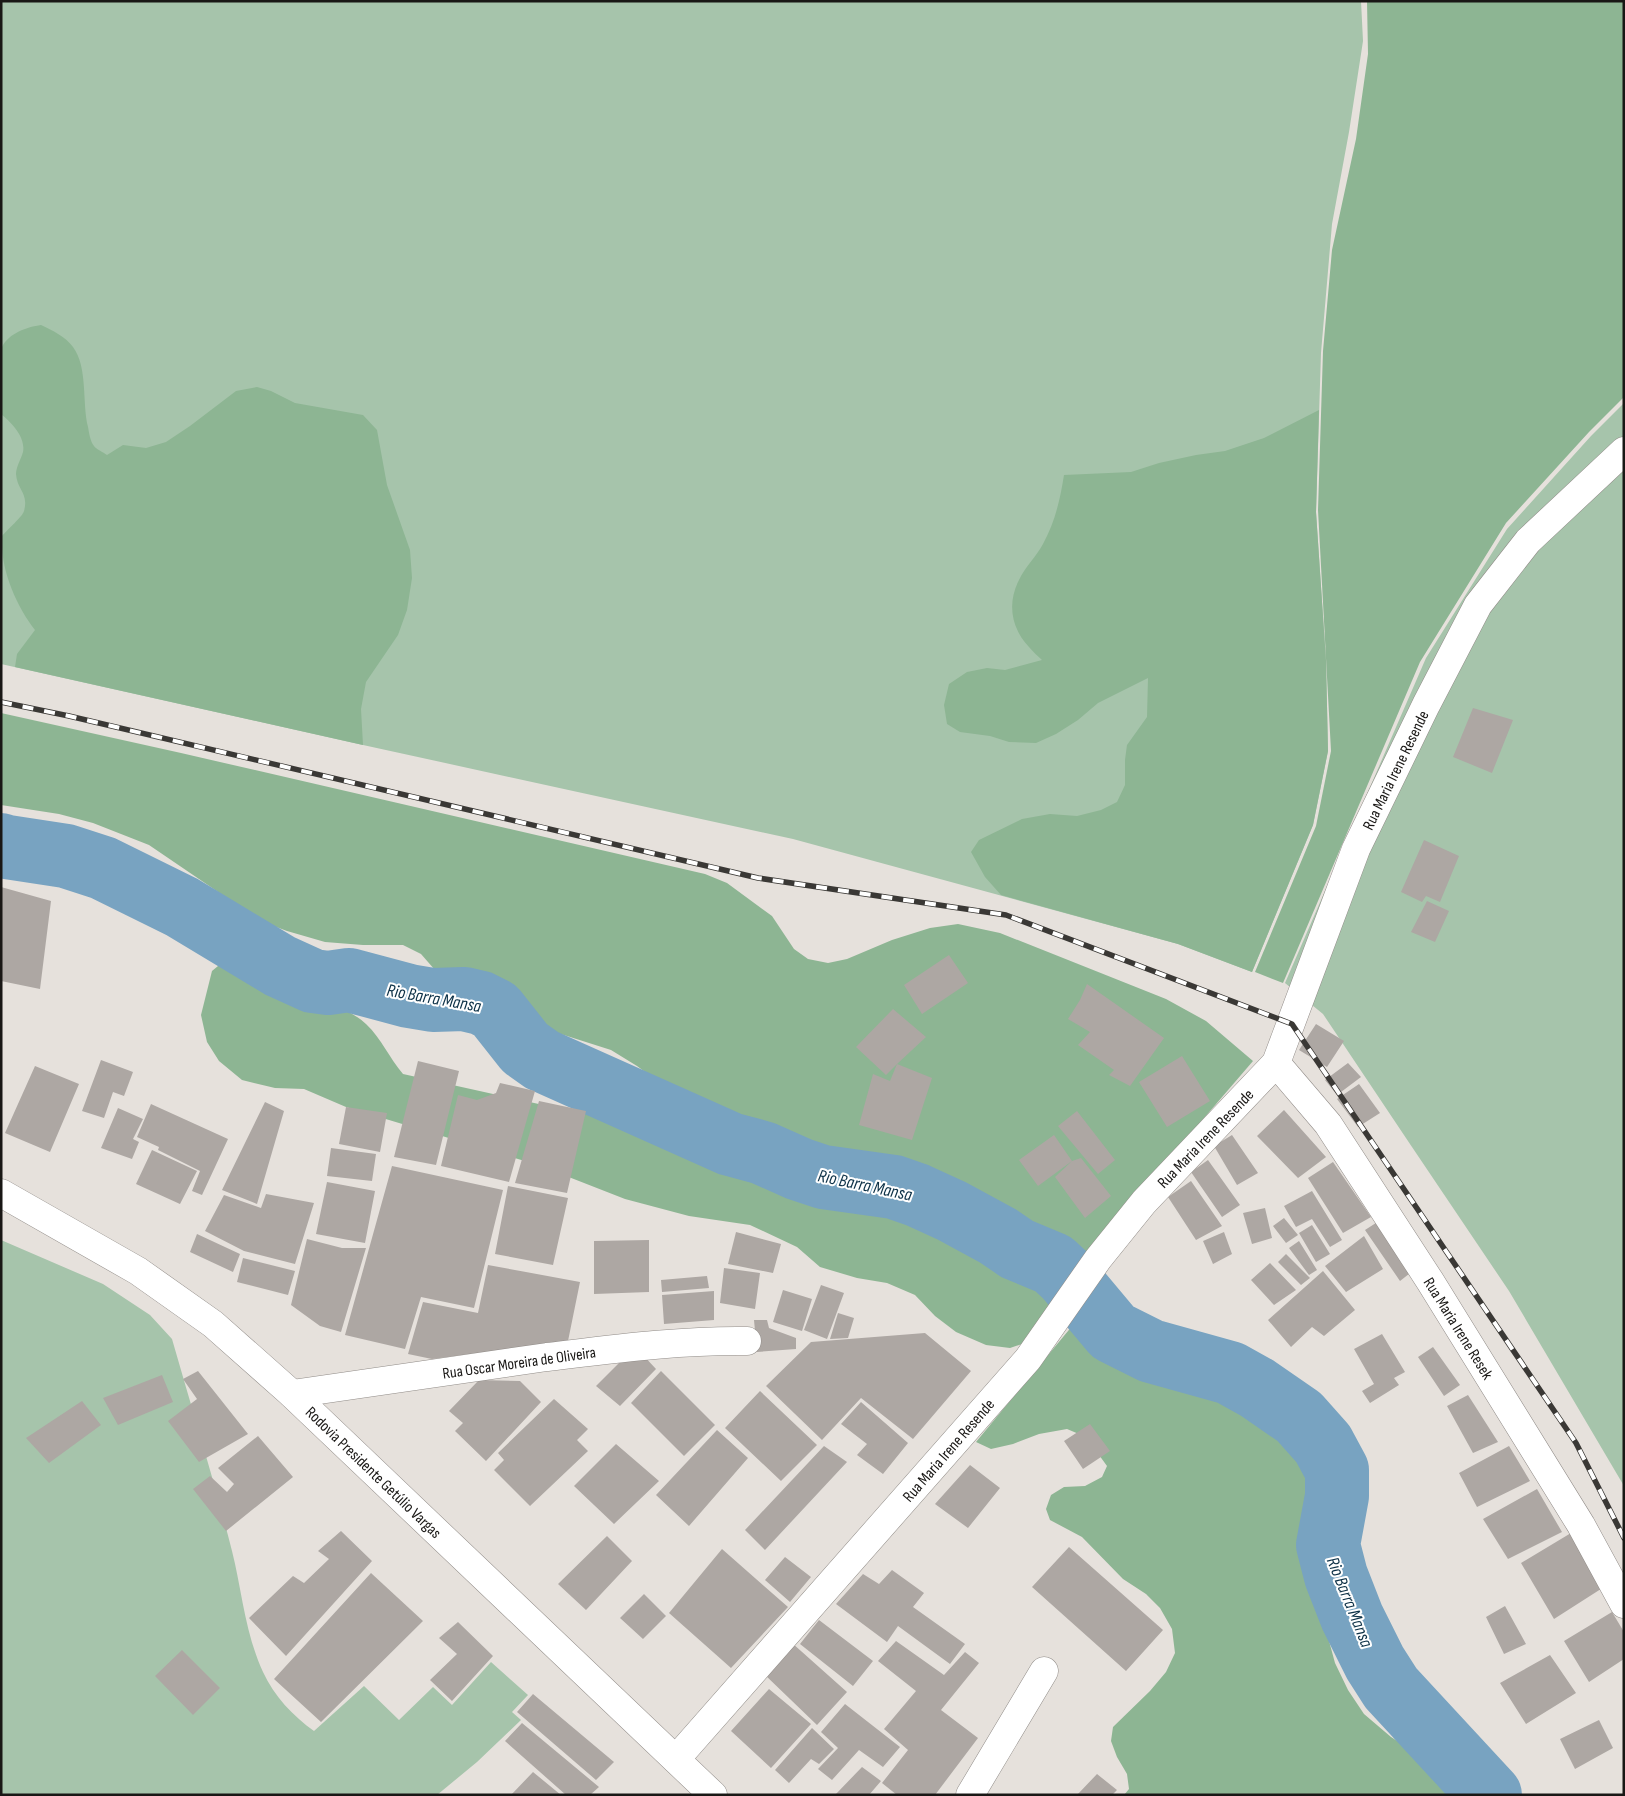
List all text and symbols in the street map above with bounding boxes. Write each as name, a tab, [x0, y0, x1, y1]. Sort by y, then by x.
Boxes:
street label: Rua Maria Irene Resende	[1359, 708, 1433, 833]
water label: Rio Barra Mansa	[385, 980, 484, 1017]
street label: Rua Maria Irene Resende	[1154, 1086, 1258, 1193]
water label: Rio Barra Mansa	[816, 1165, 915, 1206]
street label: Rua Maria Irene Resek	[1419, 1274, 1497, 1383]
street label: Rua Oscar Moreira de Oliveira	[441, 1343, 597, 1384]
street label: Rua Maria Irene Resende	[899, 1396, 999, 1506]
street label: Rodovia Presidente Getúlio Vargas	[301, 1403, 445, 1543]
water label: Rio Barra Mansa	[1322, 1554, 1377, 1651]

